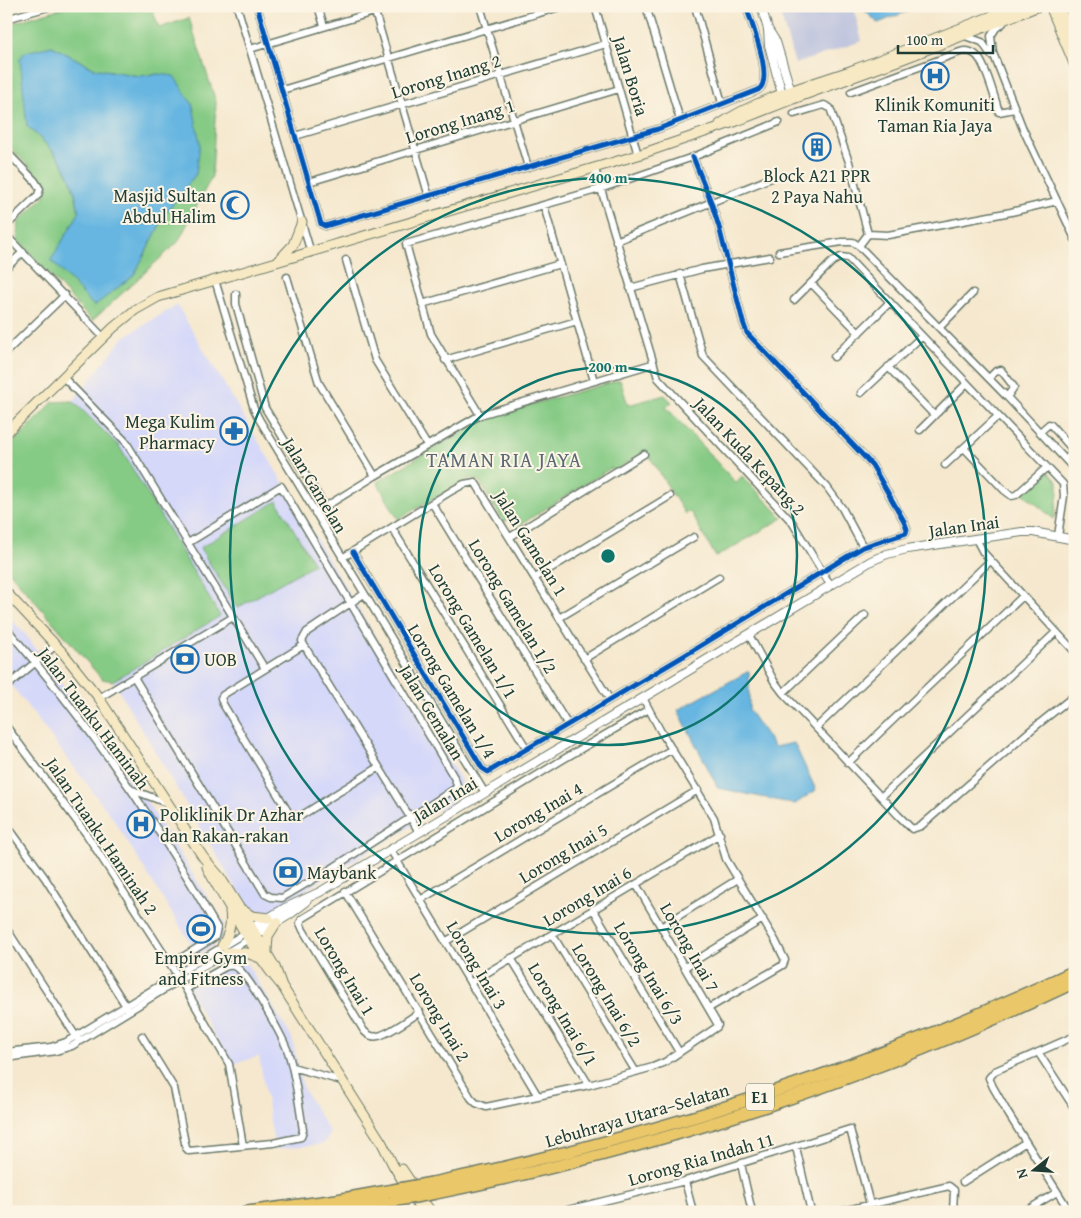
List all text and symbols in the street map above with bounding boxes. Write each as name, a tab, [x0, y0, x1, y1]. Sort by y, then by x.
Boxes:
scale bar	[898, 22, 994, 54]
text: 100 m	[906, 29, 944, 50]
street label: Jalan Boria	[605, 31, 656, 120]
street label: Lorong Inang 2	[388, 47, 504, 105]
hospital icon: Klinik Komuniti Taman Ria Jaya	[920, 61, 950, 91]
place label: Klinik Komuniti Taman Ria Jaya	[875, 91, 995, 139]
street label: Lorong Inang 1	[402, 92, 518, 150]
building icon: Block A21 PPR 2 Paya Nahu	[802, 132, 832, 162]
place label: Block A21 PPR 2 Paya Nahu	[763, 162, 871, 210]
text: 400 m	[588, 167, 628, 188]
place label: Masjid Sultan Abdul Halim	[114, 182, 216, 230]
mosque icon: Masjid Sultan Abdul Halim	[220, 190, 250, 220]
text: 200 m	[588, 356, 628, 377]
street label: Jalan Kuda Kepang 2	[686, 389, 812, 521]
place label: Mega Kulim Pharmacy	[125, 408, 215, 456]
pharmacy icon: Mega Kulim Pharmacy	[219, 416, 249, 446]
street label: Jalan Gamelan	[275, 430, 354, 538]
district label: TAMAN RIA JAYA	[426, 445, 582, 474]
street label: Jalan Gamelan 1	[487, 483, 574, 601]
street label: Jalan Inai	[925, 508, 1001, 545]
street label: Lorong Gamelan 1/2	[462, 533, 564, 679]
centre of rings	[599, 547, 617, 565]
street label: Lorong Gamelan 1/1	[422, 558, 524, 704]
street label: Lorong Gamelan 1/4	[401, 618, 503, 764]
street label: Jalan Tuanku Haminah	[30, 640, 157, 795]
bank icon: UOB	[170, 644, 200, 674]
place label: UOB	[204, 646, 237, 673]
street label: Jalan Gemalan	[392, 657, 471, 765]
street label: Jalan Tuanku Haminah 2	[38, 750, 165, 920]
street label: Jalan Inai	[406, 769, 482, 830]
street label: Lorong Inai 4	[489, 775, 587, 849]
place label: Poliklinik Dr Azhar dan Rakan-rakan	[160, 801, 304, 849]
hospital icon: Poliklinik Dr Azhar dan Rakan-rakan	[126, 809, 156, 839]
street label: Lorong Inai 5	[514, 816, 612, 890]
bank icon: Maybank	[273, 857, 303, 887]
place label: Maybank	[307, 859, 377, 886]
street label: Lorong Inai 6	[538, 859, 636, 933]
street label: Lorong Inai 7	[654, 897, 726, 997]
sports icon: Empire Gym and Fitness	[186, 914, 216, 944]
street label: Lorong Inai 3	[440, 916, 514, 1014]
street label: Lorong Inai 6/3	[607, 916, 691, 1030]
street label: Lorong Inai 1	[308, 922, 382, 1020]
street label: Lorong Inai 6/2	[565, 938, 649, 1052]
place label: Empire Gym and Fitness	[155, 944, 247, 992]
street label: Lorong Inai 6/1	[521, 957, 605, 1071]
street label: Lorong Inai 2	[403, 968, 477, 1066]
street label: Lebuhraya Utara–Selatan	[542, 1076, 732, 1154]
road number: E1	[746, 1084, 774, 1110]
street label: Lorong Ria Indah 11	[625, 1125, 777, 1193]
north arrow	[1008, 1146, 1058, 1196]
text: N	[1010, 1166, 1032, 1181]

